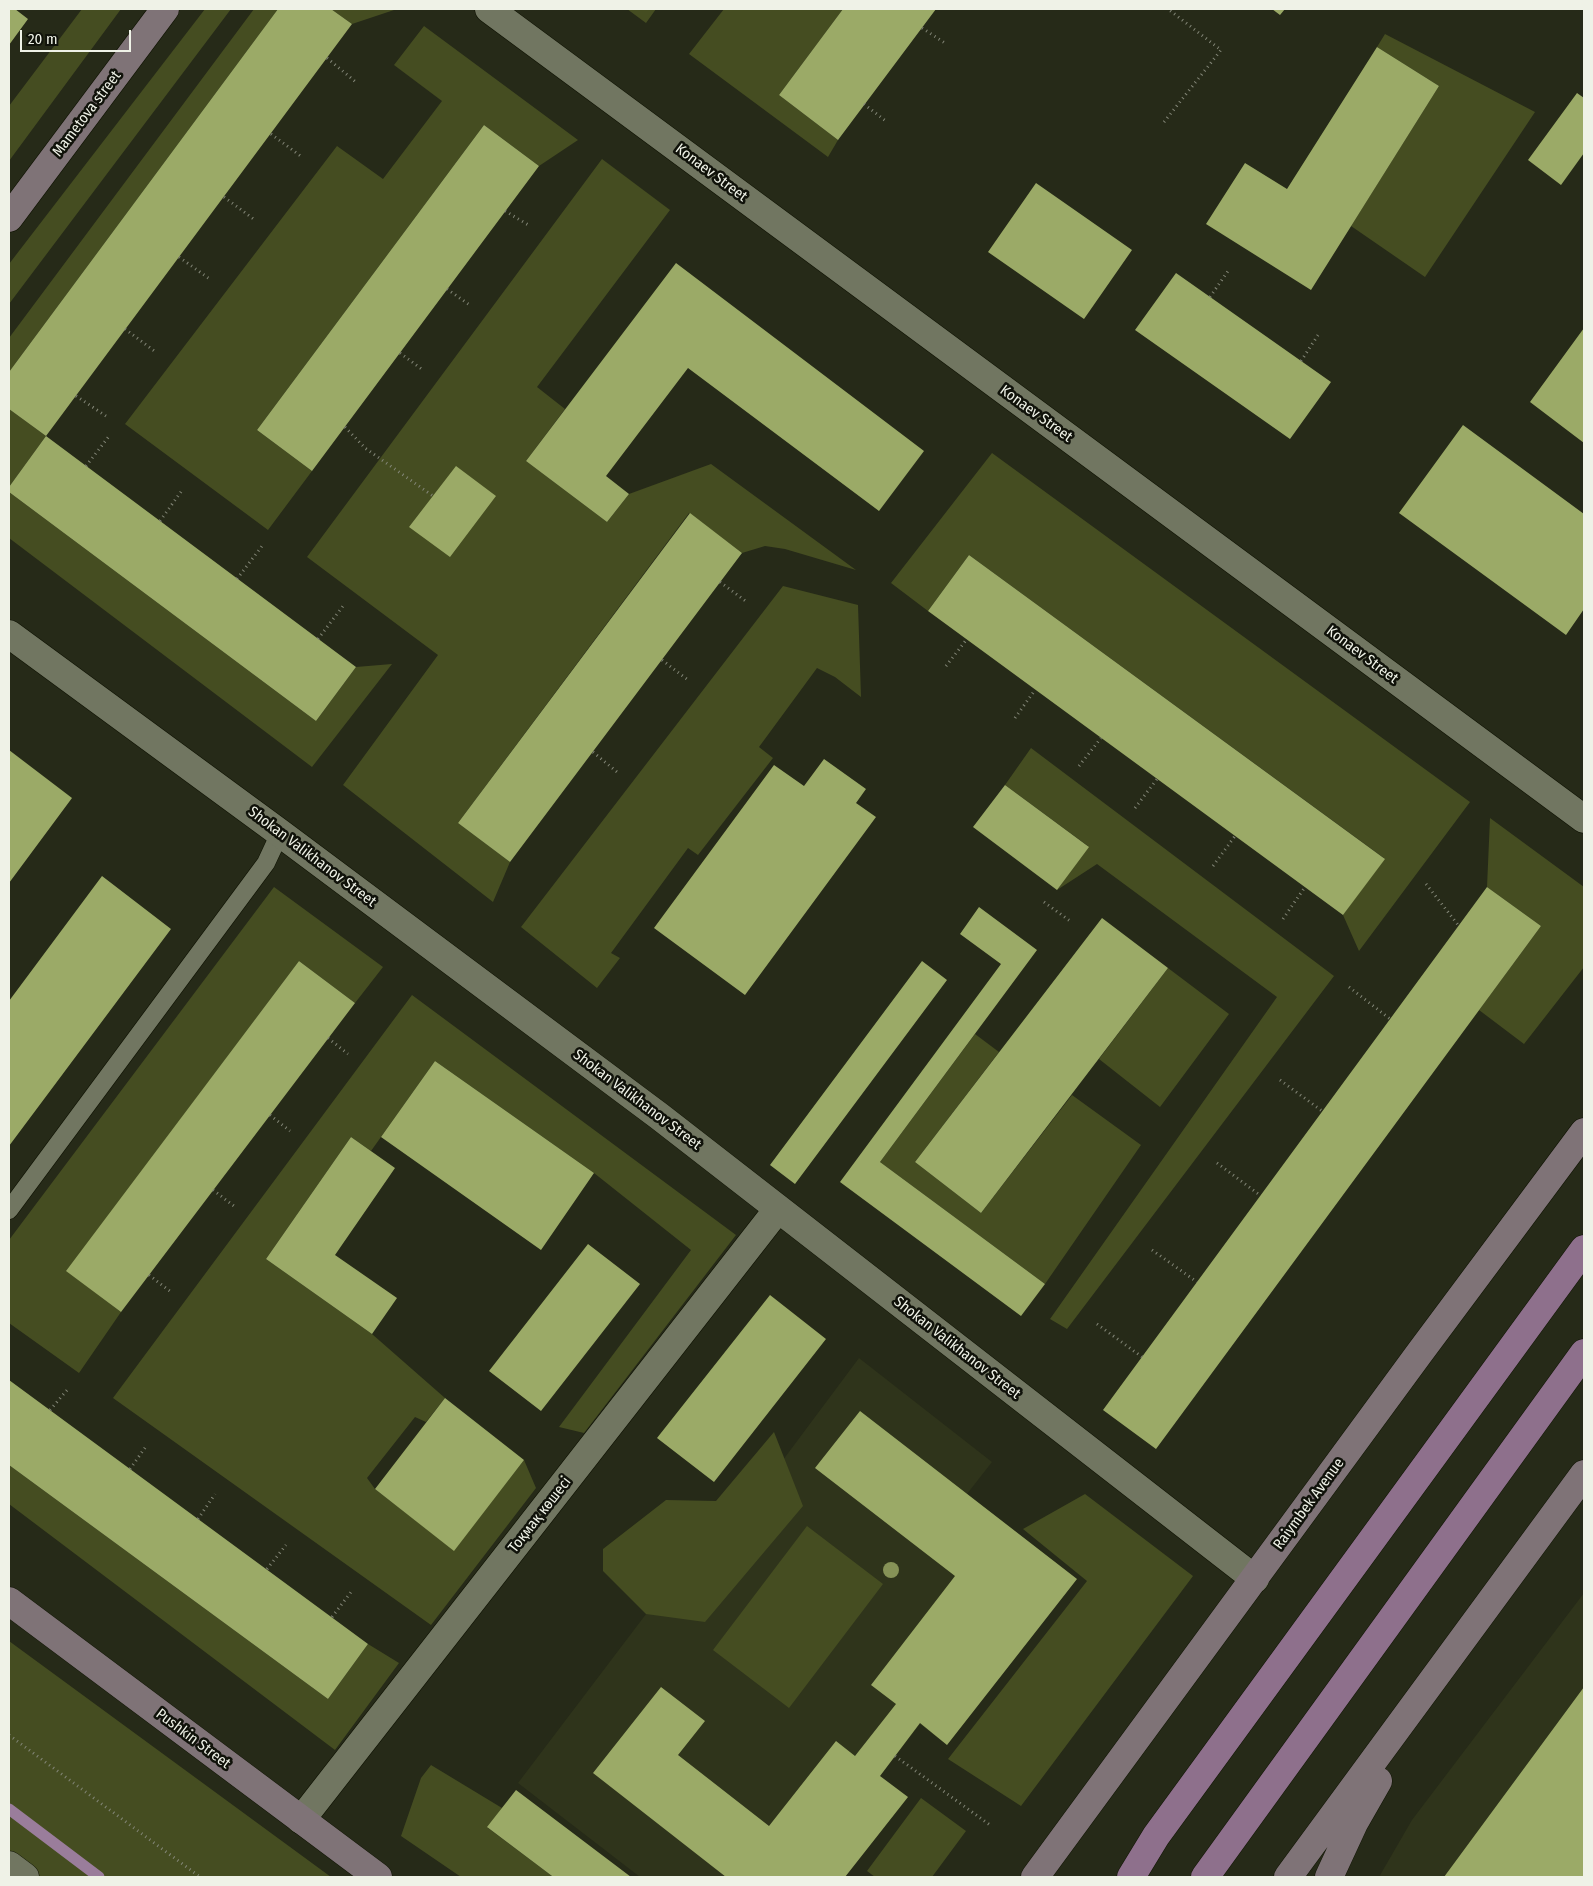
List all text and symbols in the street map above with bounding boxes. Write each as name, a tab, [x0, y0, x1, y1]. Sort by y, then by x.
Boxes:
scale bar	[22, 20, 134, 52]
text: 20 m	[28, 30, 58, 48]
street label: Mametovа street	[49, 68, 125, 160]
street label: Konaev Street	[672, 140, 750, 206]
street label: Konaev Street	[996, 382, 1076, 446]
street label: Konaev Street	[1323, 622, 1401, 688]
street label: Shokan Valikhanov Street	[244, 803, 380, 911]
street label: Shokan Valikhanov Street	[569, 1046, 705, 1154]
street label: Shokan Valikhanov Street	[890, 1293, 1024, 1403]
street label: Raiymbek Avenue	[1270, 1455, 1348, 1553]
street label: Тоқмақ көшесі	[505, 1473, 575, 1557]
street label: Pushkin Street	[152, 1705, 234, 1773]

